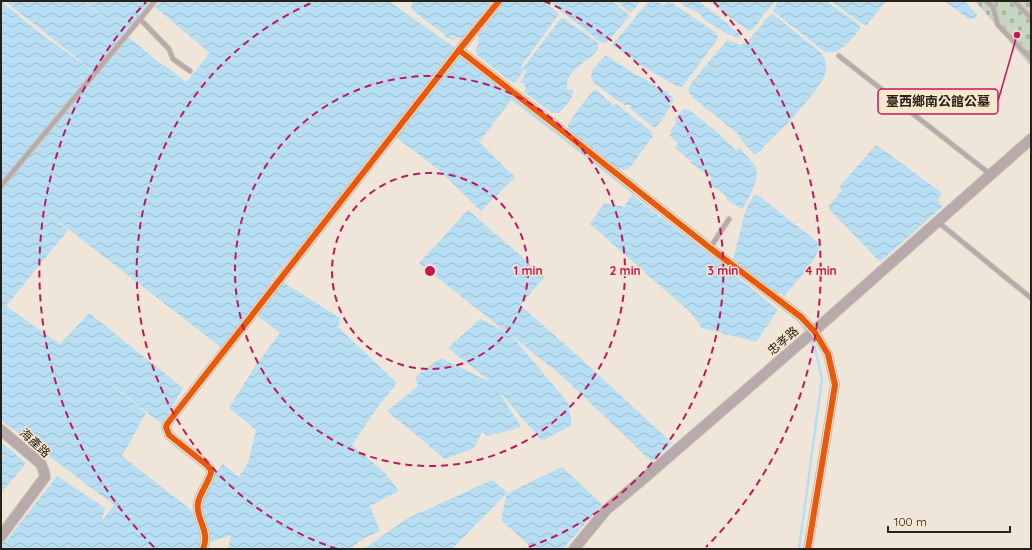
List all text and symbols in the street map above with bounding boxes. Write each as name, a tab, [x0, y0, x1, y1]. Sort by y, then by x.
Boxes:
callout: 臺西鄉南公館公墓	[878, 89, 998, 114]
text: 臺西鄉南公館公墓	[886, 93, 990, 109]
text: 1 min	[513, 263, 543, 278]
text: 2 min	[609, 263, 641, 278]
text: 3 min	[708, 263, 738, 278]
text: 4 min	[805, 263, 837, 278]
centre of rings	[423, 264, 437, 278]
street label: 忠孝路	[764, 323, 801, 358]
street label: 海產路	[17, 425, 54, 460]
scale bar	[888, 508, 1010, 534]
text: 100 m	[894, 514, 927, 529]

